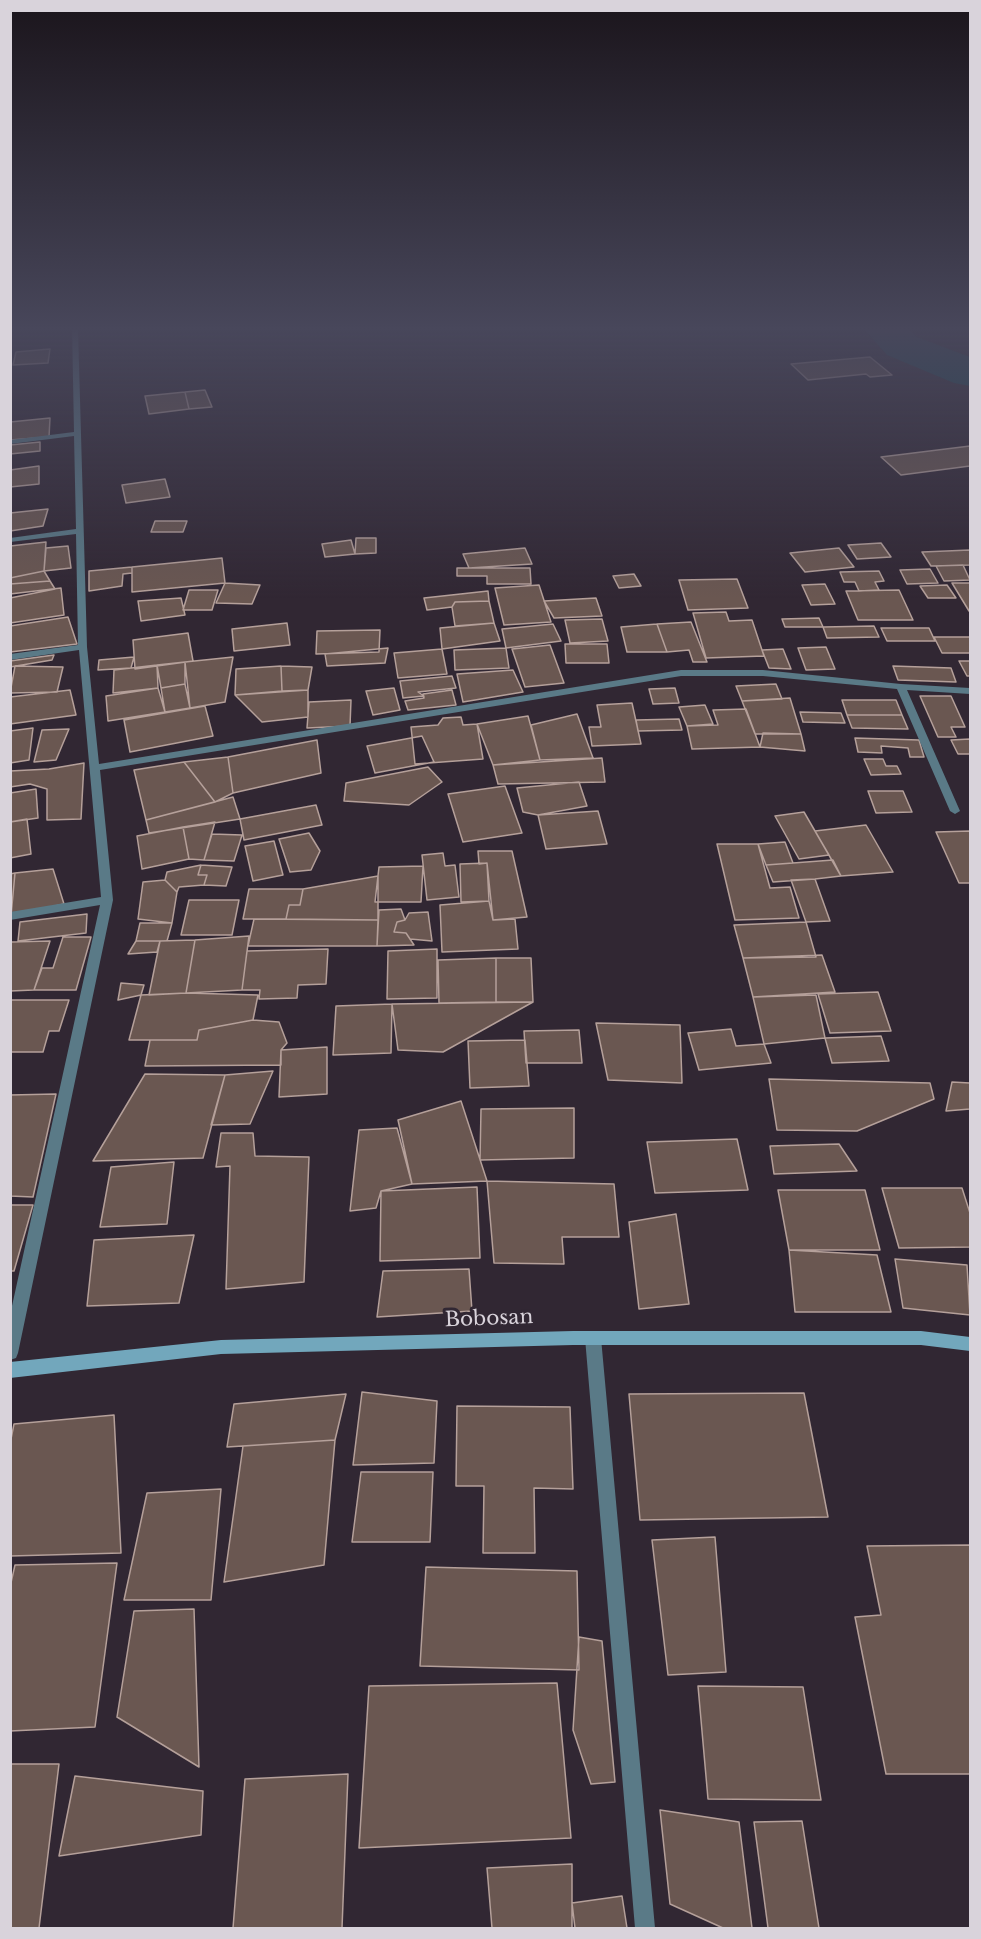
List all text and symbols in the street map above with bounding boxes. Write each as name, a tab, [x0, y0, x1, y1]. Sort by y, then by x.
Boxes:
street label: Bobosan	[444, 1305, 534, 1333]

